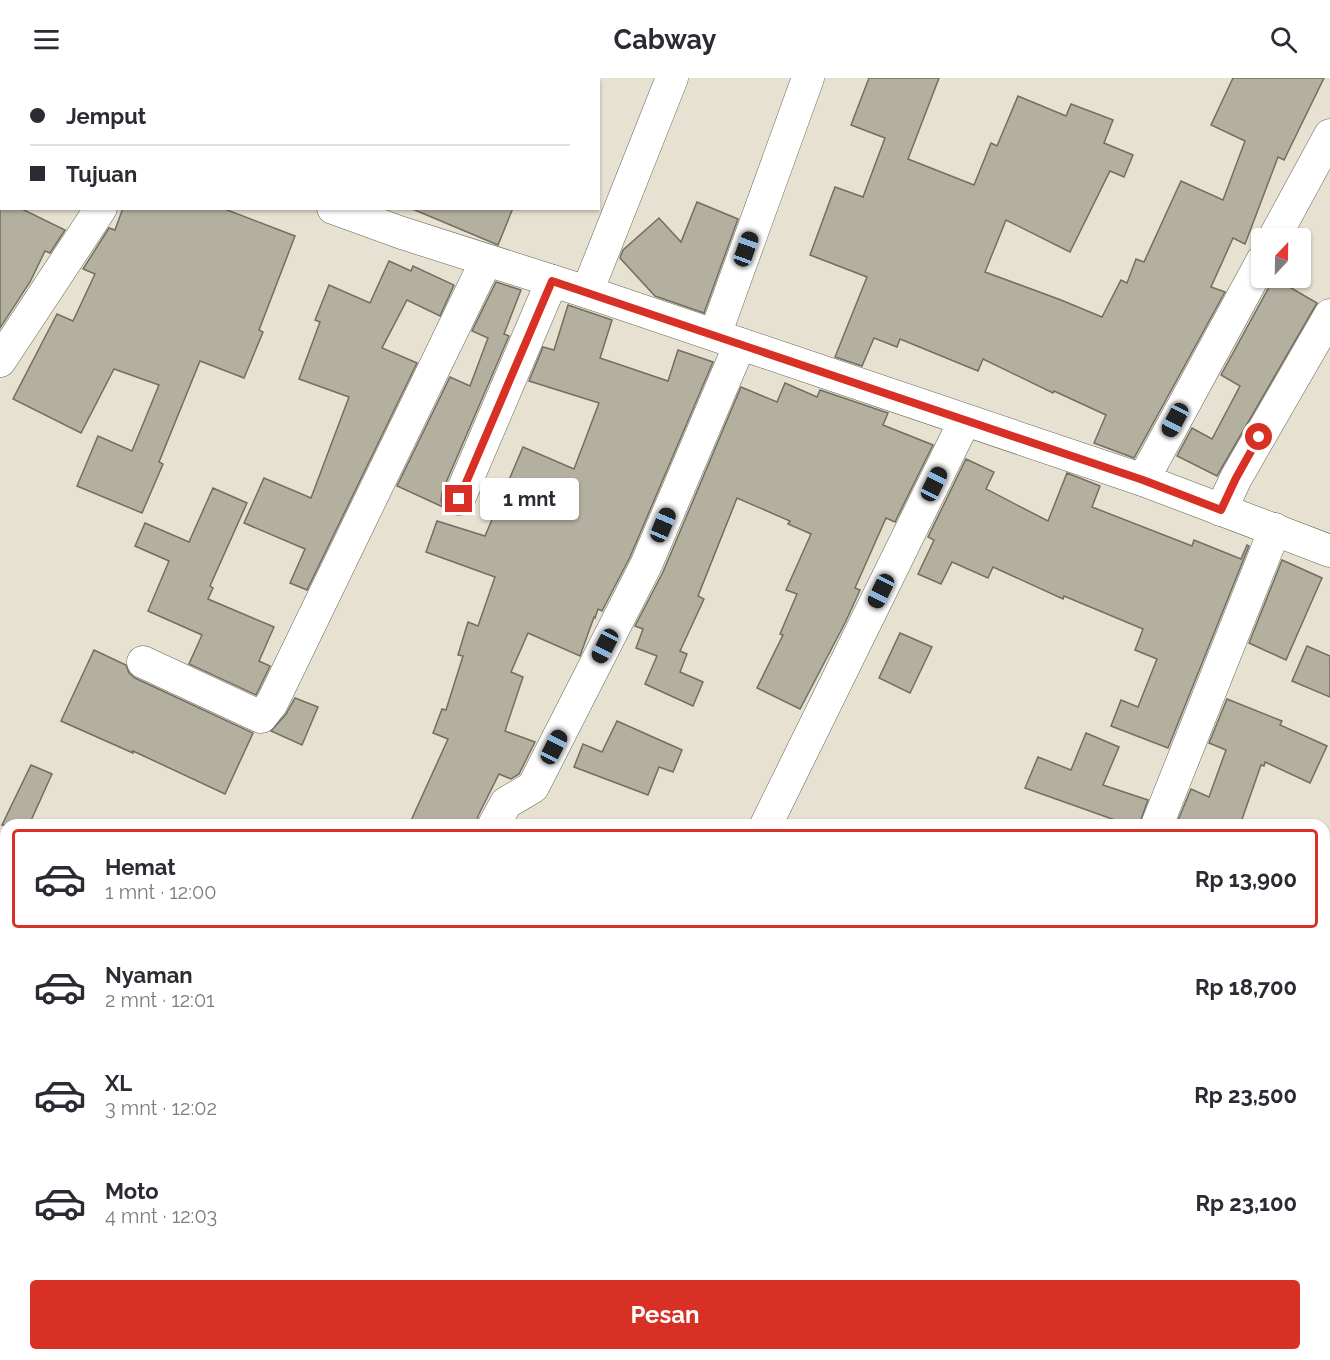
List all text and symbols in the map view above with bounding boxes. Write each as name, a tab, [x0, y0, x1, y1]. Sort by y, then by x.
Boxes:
icon: menu	[30, 23, 63, 56]
icon: search	[1267, 23, 1300, 56]
text: Cabway	[614, 24, 716, 55]
text: Jemput	[66, 103, 146, 129]
text: Tujuan	[66, 161, 137, 187]
north arrow	[1251, 228, 1311, 288]
map controls	[1251, 228, 1311, 288]
car	[731, 229, 761, 269]
car	[1159, 400, 1191, 440]
route start	[1245, 423, 1272, 450]
car	[918, 464, 950, 504]
callout: 1 mnt	[480, 478, 579, 520]
route end	[445, 485, 472, 512]
text: 1 mnt	[503, 487, 556, 511]
car	[648, 505, 678, 545]
car	[865, 571, 897, 611]
car	[589, 626, 621, 666]
car	[538, 727, 570, 767]
icon: car	[33, 852, 87, 906]
text: Hemat	[105, 854, 176, 880]
text: Rp 13,900	[1195, 866, 1297, 892]
text: 1 mnt · 12:00	[105, 880, 217, 904]
icon: car	[33, 960, 87, 1014]
text: Nyaman	[105, 962, 193, 988]
text: Rp 18,700	[1195, 974, 1297, 1000]
text: 2 mnt · 12:01	[105, 988, 215, 1012]
icon: car	[33, 1068, 87, 1122]
text: XL	[105, 1070, 132, 1096]
text: Rp 23,500	[1194, 1082, 1297, 1108]
text: 3 mnt · 12:02	[105, 1096, 217, 1120]
icon: car	[33, 1176, 87, 1230]
text: Moto	[105, 1178, 159, 1204]
text: Rp 23,100	[1196, 1190, 1297, 1216]
text: 4 mnt · 12:03	[105, 1204, 217, 1228]
button: Pesan	[30, 1280, 1300, 1349]

